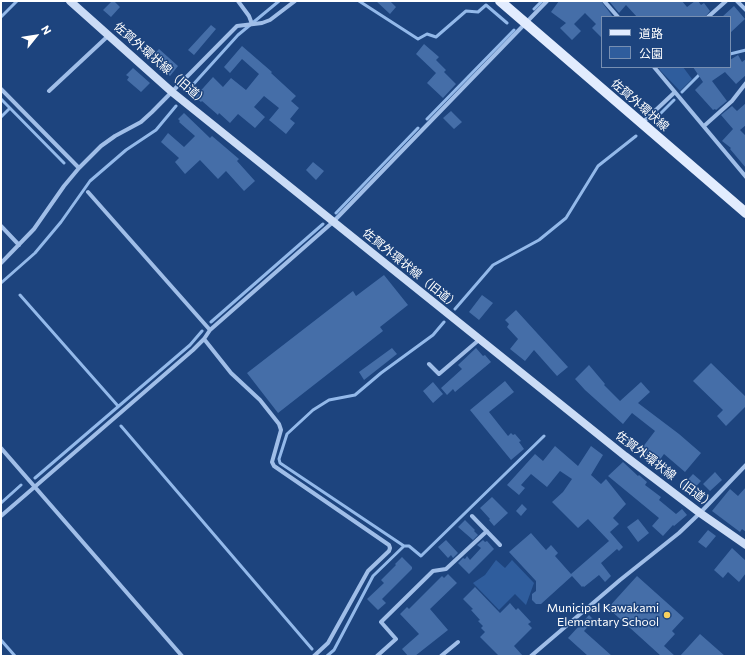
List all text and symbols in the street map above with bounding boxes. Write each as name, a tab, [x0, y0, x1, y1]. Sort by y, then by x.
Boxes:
north arrow	[16, 16, 56, 56]
legend	[601, 16, 731, 68]
street label: 佐賀外環状線（旧道）	[111, 19, 211, 109]
text: N	[39, 23, 55, 37]
text: 道路	[639, 26, 663, 40]
text: 公園	[639, 46, 663, 60]
street label: 佐賀外環状線	[608, 76, 672, 134]
street label: 佐賀外環状線（旧道）	[360, 226, 462, 312]
street label: 佐賀外環状線（旧道）	[613, 428, 717, 512]
place label: Municipal Kawakami Elementary School	[547, 601, 659, 629]
marker: Municipal Kawakami Elementary School	[662, 610, 672, 620]

